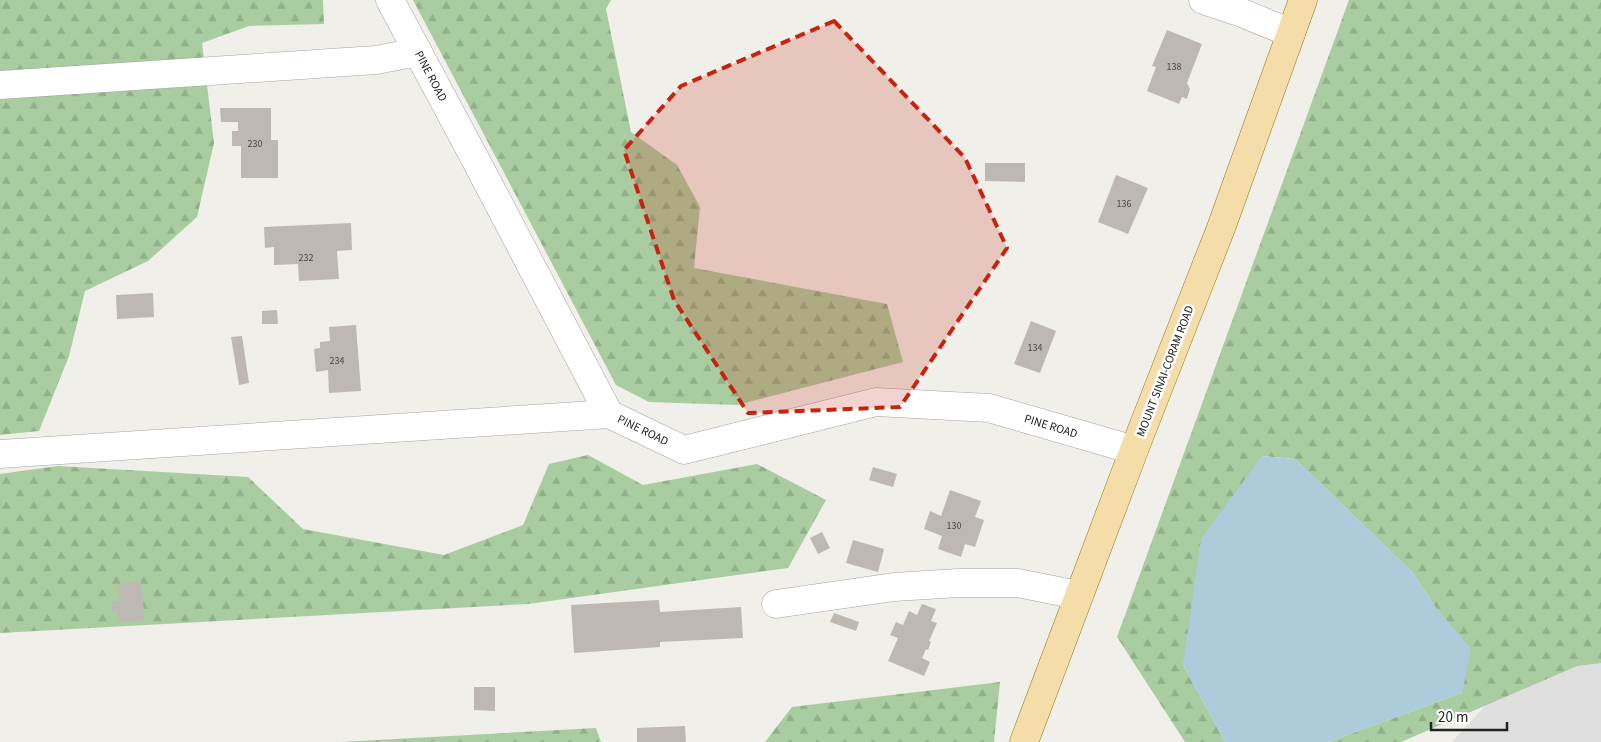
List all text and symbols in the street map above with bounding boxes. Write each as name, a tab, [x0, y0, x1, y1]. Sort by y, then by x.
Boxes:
street label: PINE ROAD	[410, 48, 451, 105]
house number: 138	[1167, 60, 1181, 74]
house number: 230	[248, 137, 262, 151]
house number: 136	[1117, 197, 1131, 211]
house number: 232	[299, 251, 313, 265]
street label: MOUNT SINAI-CORAM ROAD	[1133, 303, 1198, 439]
house number: 134	[1028, 341, 1042, 355]
house number: 234	[330, 354, 344, 368]
street label: PINE ROAD	[1022, 410, 1080, 443]
street label: PINE ROAD	[614, 411, 671, 450]
house number: 130	[947, 519, 961, 533]
scale bar	[1431, 700, 1507, 732]
text: 20 m	[1438, 707, 1468, 728]

